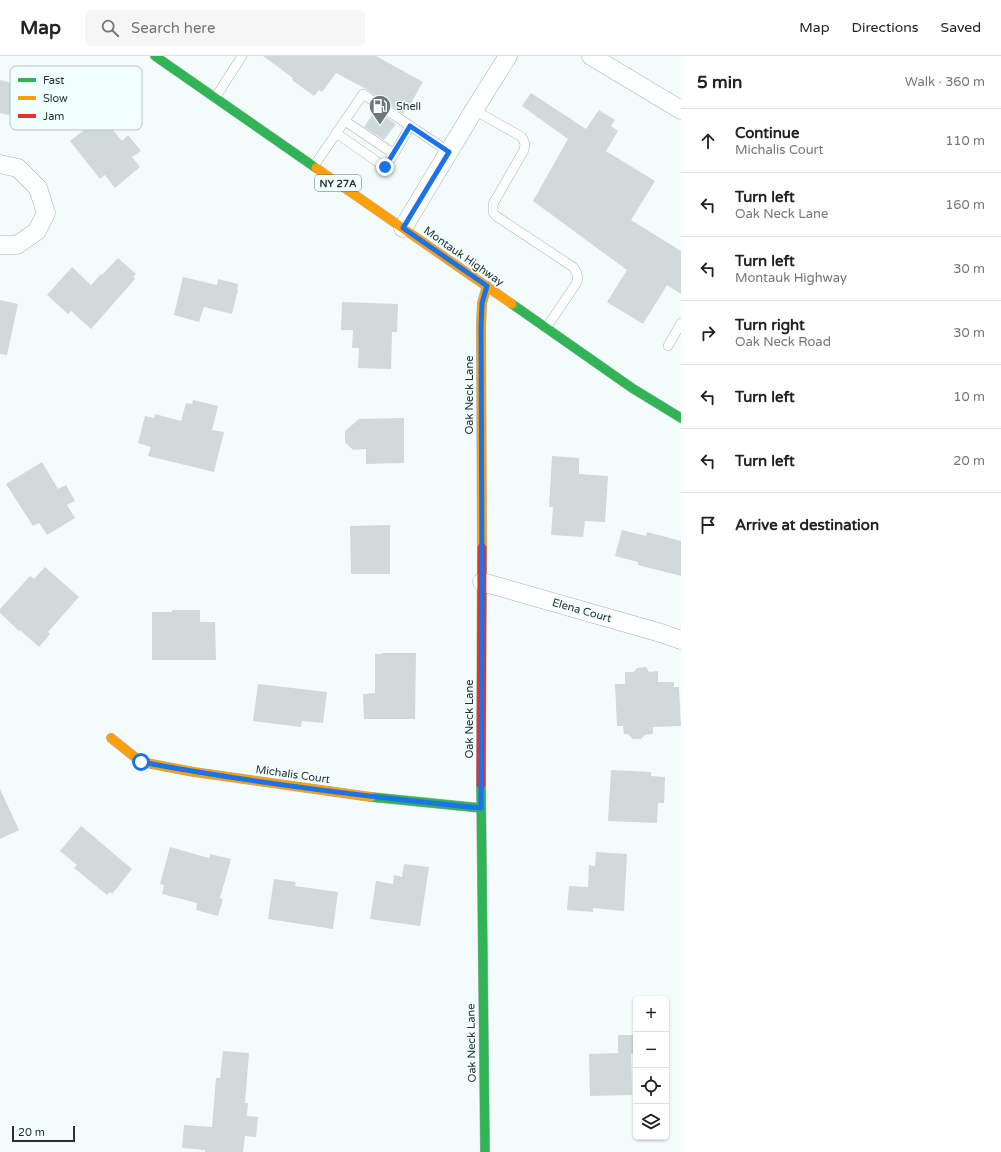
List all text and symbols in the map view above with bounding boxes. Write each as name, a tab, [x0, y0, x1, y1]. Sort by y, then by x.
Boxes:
search box	[85, 10, 365, 46]
text: Map	[20, 17, 61, 39]
icon: search	[99, 17, 121, 39]
text: Search here	[131, 19, 215, 37]
text: Map	[799, 19, 830, 36]
text: Directions	[852, 19, 919, 36]
text: Saved	[941, 19, 981, 36]
legend	[10, 66, 142, 130]
text: 5 min	[697, 72, 742, 93]
text: Fast	[43, 74, 64, 87]
text: Walk · 360 m	[905, 74, 985, 90]
text: Slow	[43, 92, 68, 105]
fuel station icon: Shell	[367, 93, 393, 126]
place label: Shell	[396, 100, 421, 113]
text: Jam	[43, 110, 64, 123]
text: Continue	[735, 124, 799, 142]
icon: ahead	[697, 130, 719, 152]
text: 110 m	[945, 133, 985, 149]
text: Michalis Court	[735, 142, 824, 158]
route end	[376, 158, 394, 176]
road number: NY 27A	[315, 175, 361, 191]
text: Turn left	[735, 188, 795, 206]
icon: left	[697, 194, 719, 216]
text: 160 m	[945, 197, 985, 213]
text: Oak Neck Lane	[735, 206, 828, 222]
street label: Montauk Highway	[421, 224, 506, 289]
text: Turn left	[735, 252, 795, 270]
icon: left	[697, 258, 719, 280]
text: 30 m	[953, 261, 985, 277]
text: Montauk Highway	[735, 270, 847, 286]
text: Turn right	[735, 316, 805, 334]
icon: right	[697, 322, 719, 344]
text: 30 m	[953, 325, 985, 341]
text: Oak Neck Road	[735, 334, 831, 350]
street label: Oak Neck Lane	[463, 356, 476, 434]
icon: left	[697, 386, 719, 408]
text: Turn left	[735, 388, 795, 406]
text: 10 m	[953, 389, 985, 405]
icon: left	[697, 450, 719, 472]
text: Turn left	[735, 452, 795, 470]
text: 20 m	[953, 453, 985, 469]
icon: arrive	[697, 514, 719, 536]
text: Arrive at destination	[735, 516, 879, 534]
street label: Elena Court	[551, 596, 613, 625]
street label: Oak Neck Lane	[463, 680, 476, 758]
route start	[132, 753, 150, 771]
street label: Michalis Court	[255, 763, 331, 786]
map controls	[633, 996, 669, 1140]
button: +	[633, 996, 669, 1032]
street label: Oak Neck Lane	[464, 1003, 479, 1083]
button: −	[633, 1032, 669, 1068]
button: locate	[633, 1068, 669, 1104]
button: layers	[633, 1104, 669, 1140]
scale bar	[12, 1124, 75, 1143]
text: 20 m	[18, 1126, 45, 1139]

